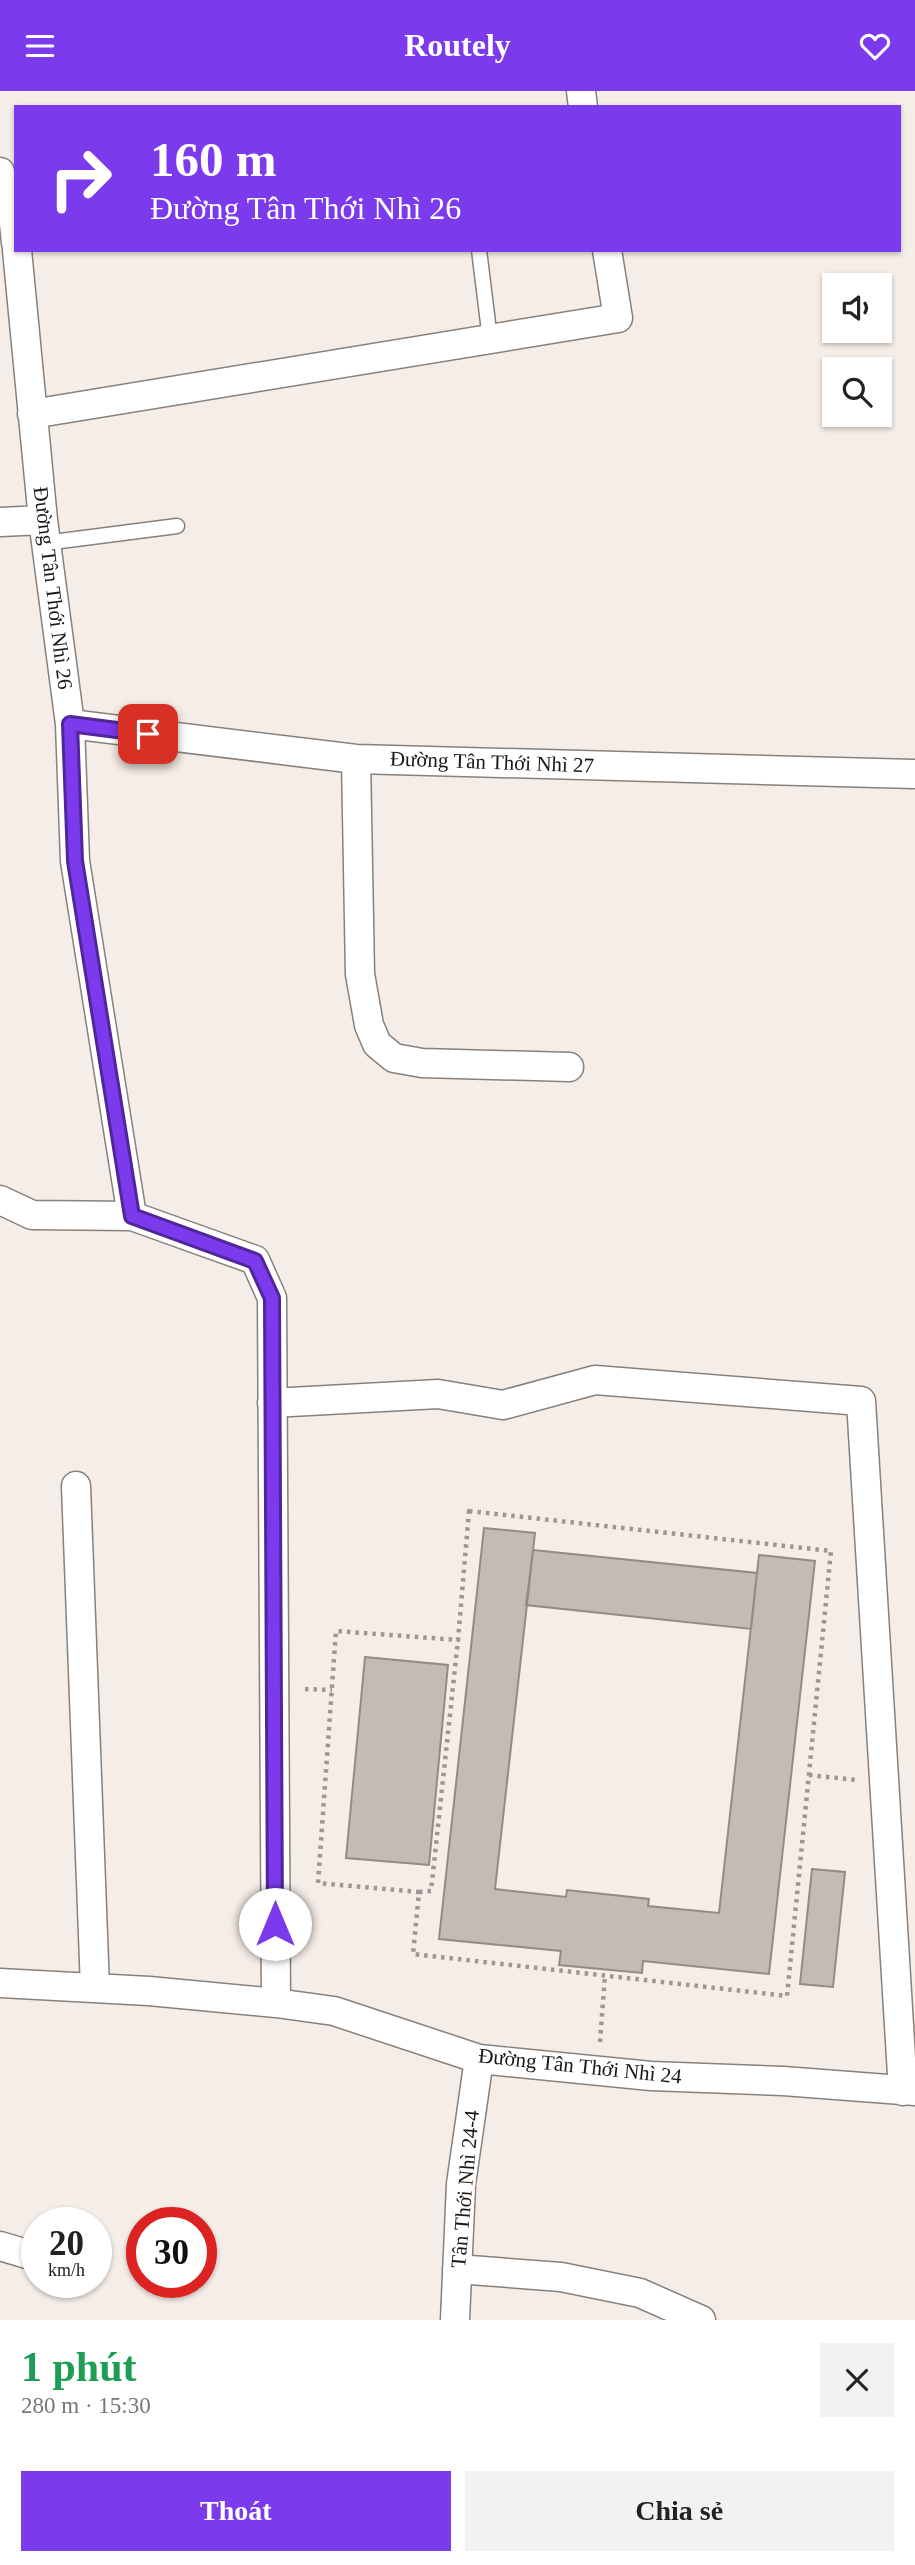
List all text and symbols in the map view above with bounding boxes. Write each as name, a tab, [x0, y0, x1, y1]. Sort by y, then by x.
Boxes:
icon: menu	[21, 27, 59, 65]
text: Routely	[404, 27, 511, 63]
icon: heart	[856, 27, 894, 65]
text: 160 m	[150, 132, 277, 187]
icon: right	[35, 133, 126, 224]
text: Đường Tân Thới Nhì 26	[150, 190, 461, 226]
map controls	[822, 273, 892, 427]
button: sound	[822, 273, 892, 343]
button: search	[822, 357, 892, 427]
street label: Đường Tân Thới Nhì 26	[29, 485, 77, 691]
pin	[118, 704, 178, 764]
icon: arrive	[129, 715, 167, 753]
street label: Đường Tân Thới Nhì 27	[389, 746, 595, 778]
position arrow	[238, 1887, 312, 1961]
street label: Đường Tân Thới Nhì 24	[477, 2043, 683, 2089]
street label: Tân Thới Nhì 24-4	[446, 2109, 484, 2269]
speed limit sign: 30	[126, 2207, 217, 2298]
text: 20	[49, 2224, 84, 2263]
text: km/h	[48, 2260, 85, 2280]
button: close	[820, 2343, 894, 2417]
text: 1 phút	[21, 2344, 137, 2390]
text: 280 m · 15:30	[21, 2393, 151, 2418]
button: Thoát	[21, 2471, 451, 2551]
button: Chia sẻ	[465, 2471, 894, 2551]

